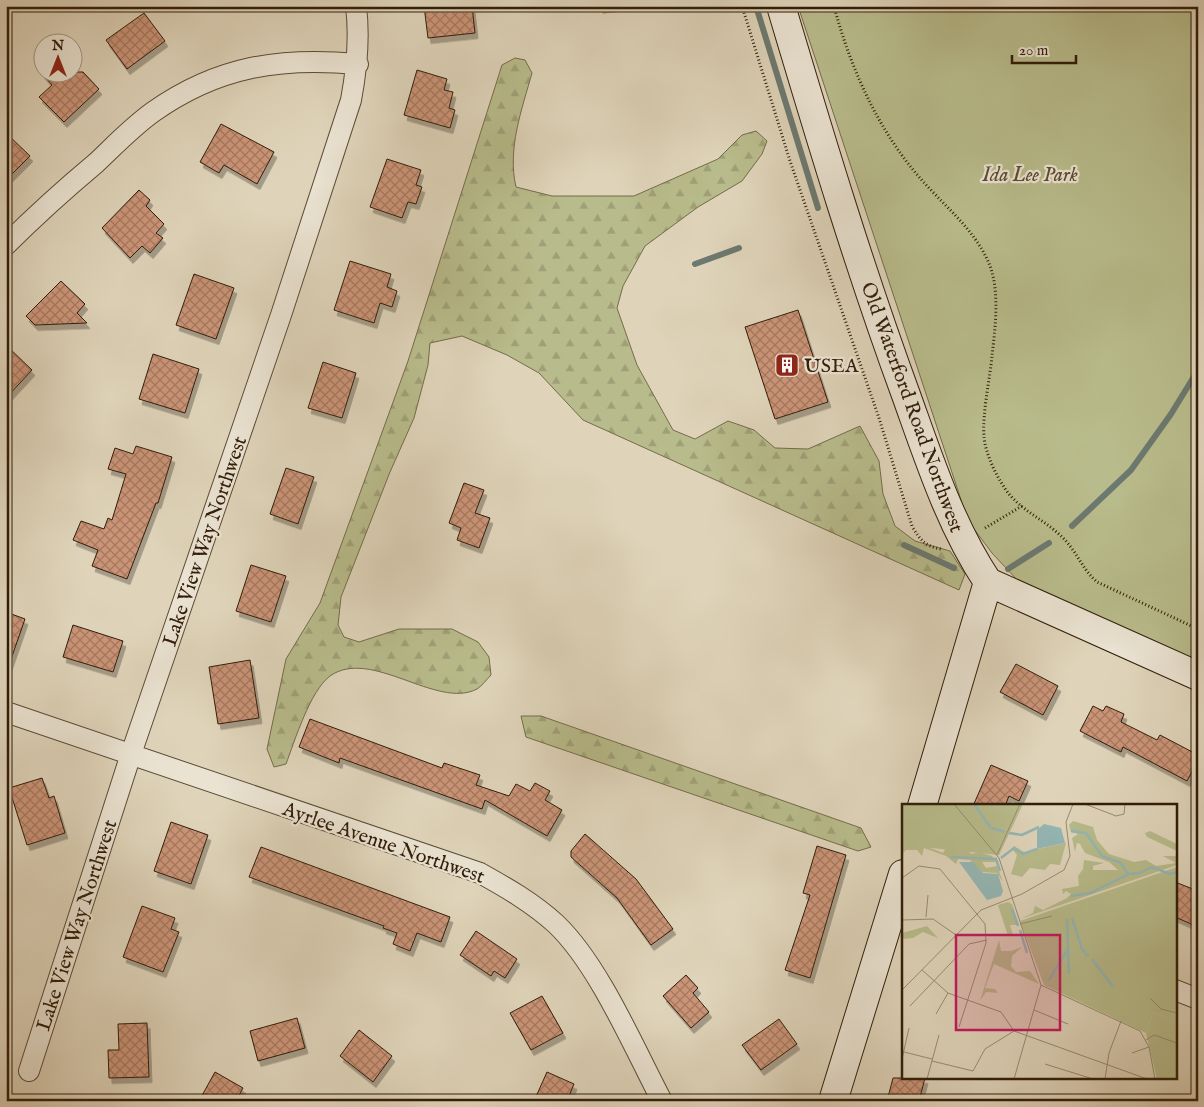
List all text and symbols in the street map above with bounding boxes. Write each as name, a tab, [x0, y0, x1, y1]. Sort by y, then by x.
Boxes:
north arrow	[32, 32, 82, 82]
scale bar	[1012, 32, 1075, 64]
text: N	[51, 37, 64, 55]
text: 20 m	[1019, 41, 1049, 60]
park label: Ida Lee Park	[981, 163, 1078, 188]
street label: Old Waterford Road Northwest	[855, 279, 969, 536]
building icon: USEA	[774, 352, 800, 378]
place label: USEA	[804, 354, 859, 379]
street label: Lake View Way Northwest	[158, 433, 253, 650]
street label: Ayrlee Avenue Northwest	[278, 797, 488, 890]
inset map	[902, 804, 1176, 1080]
street label: Lake View Way Northwest	[31, 817, 123, 1034]

